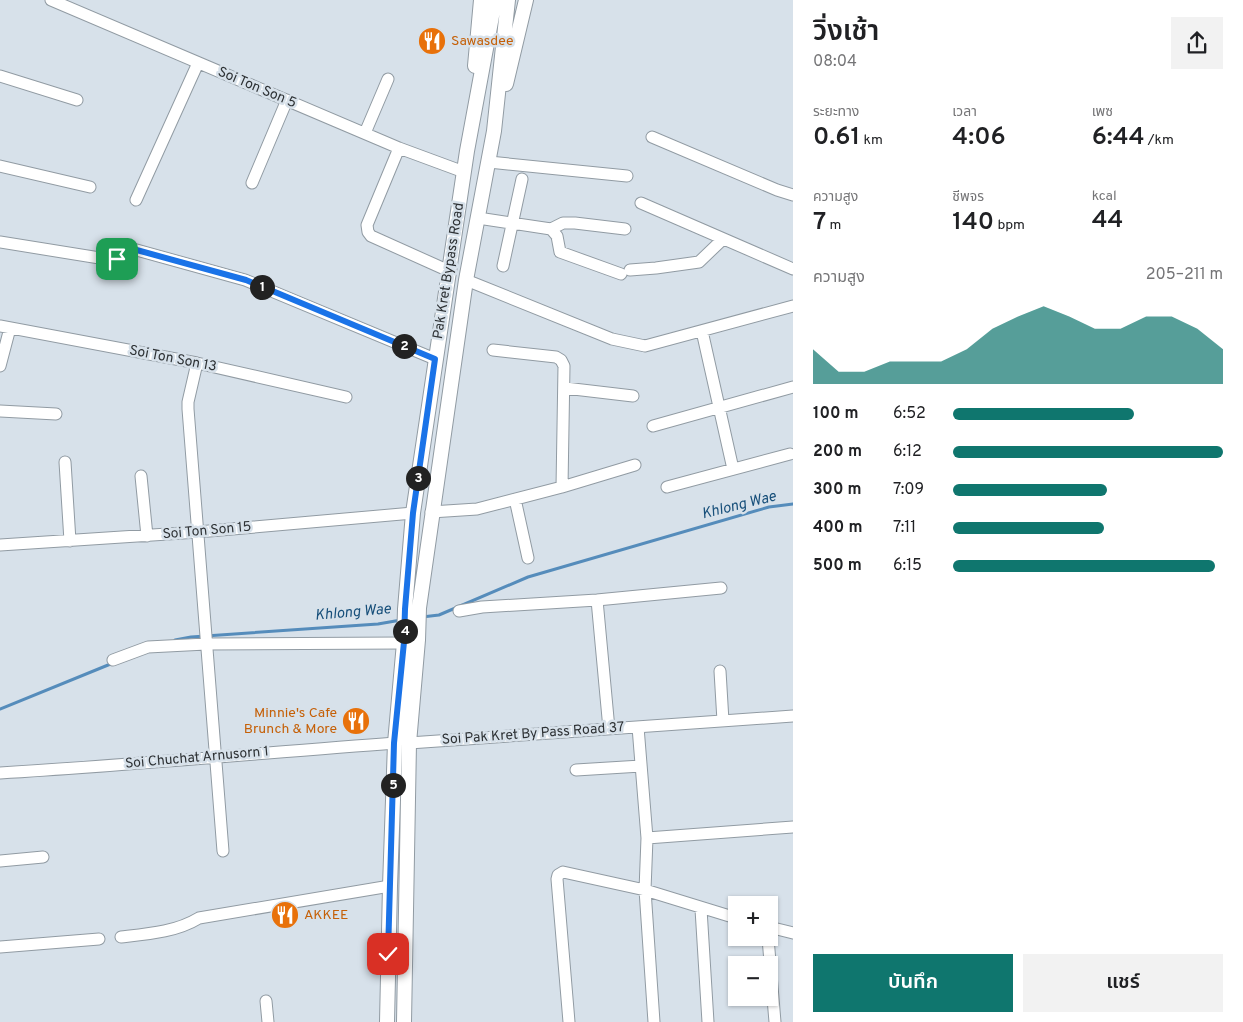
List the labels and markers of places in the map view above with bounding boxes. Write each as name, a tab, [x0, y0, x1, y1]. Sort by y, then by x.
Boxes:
restaurant icon: Sawasdee	[417, 26, 447, 56]
place label: Sawasdee	[451, 33, 513, 50]
pin	[96, 238, 138, 280]
pin: 1	[250, 274, 274, 300]
pin: 2	[392, 334, 416, 358]
pin: 3	[406, 466, 430, 490]
pin: 4	[392, 618, 418, 644]
place label: Minnie's Cafe Brunch & More	[244, 705, 337, 738]
restaurant icon: Minnie's Cafe Brunch & More	[341, 706, 371, 736]
pin: 5	[380, 772, 406, 798]
restaurant icon: AKKEE	[270, 900, 300, 930]
place label: AKKEE	[304, 907, 348, 924]
pin	[367, 933, 409, 975]

